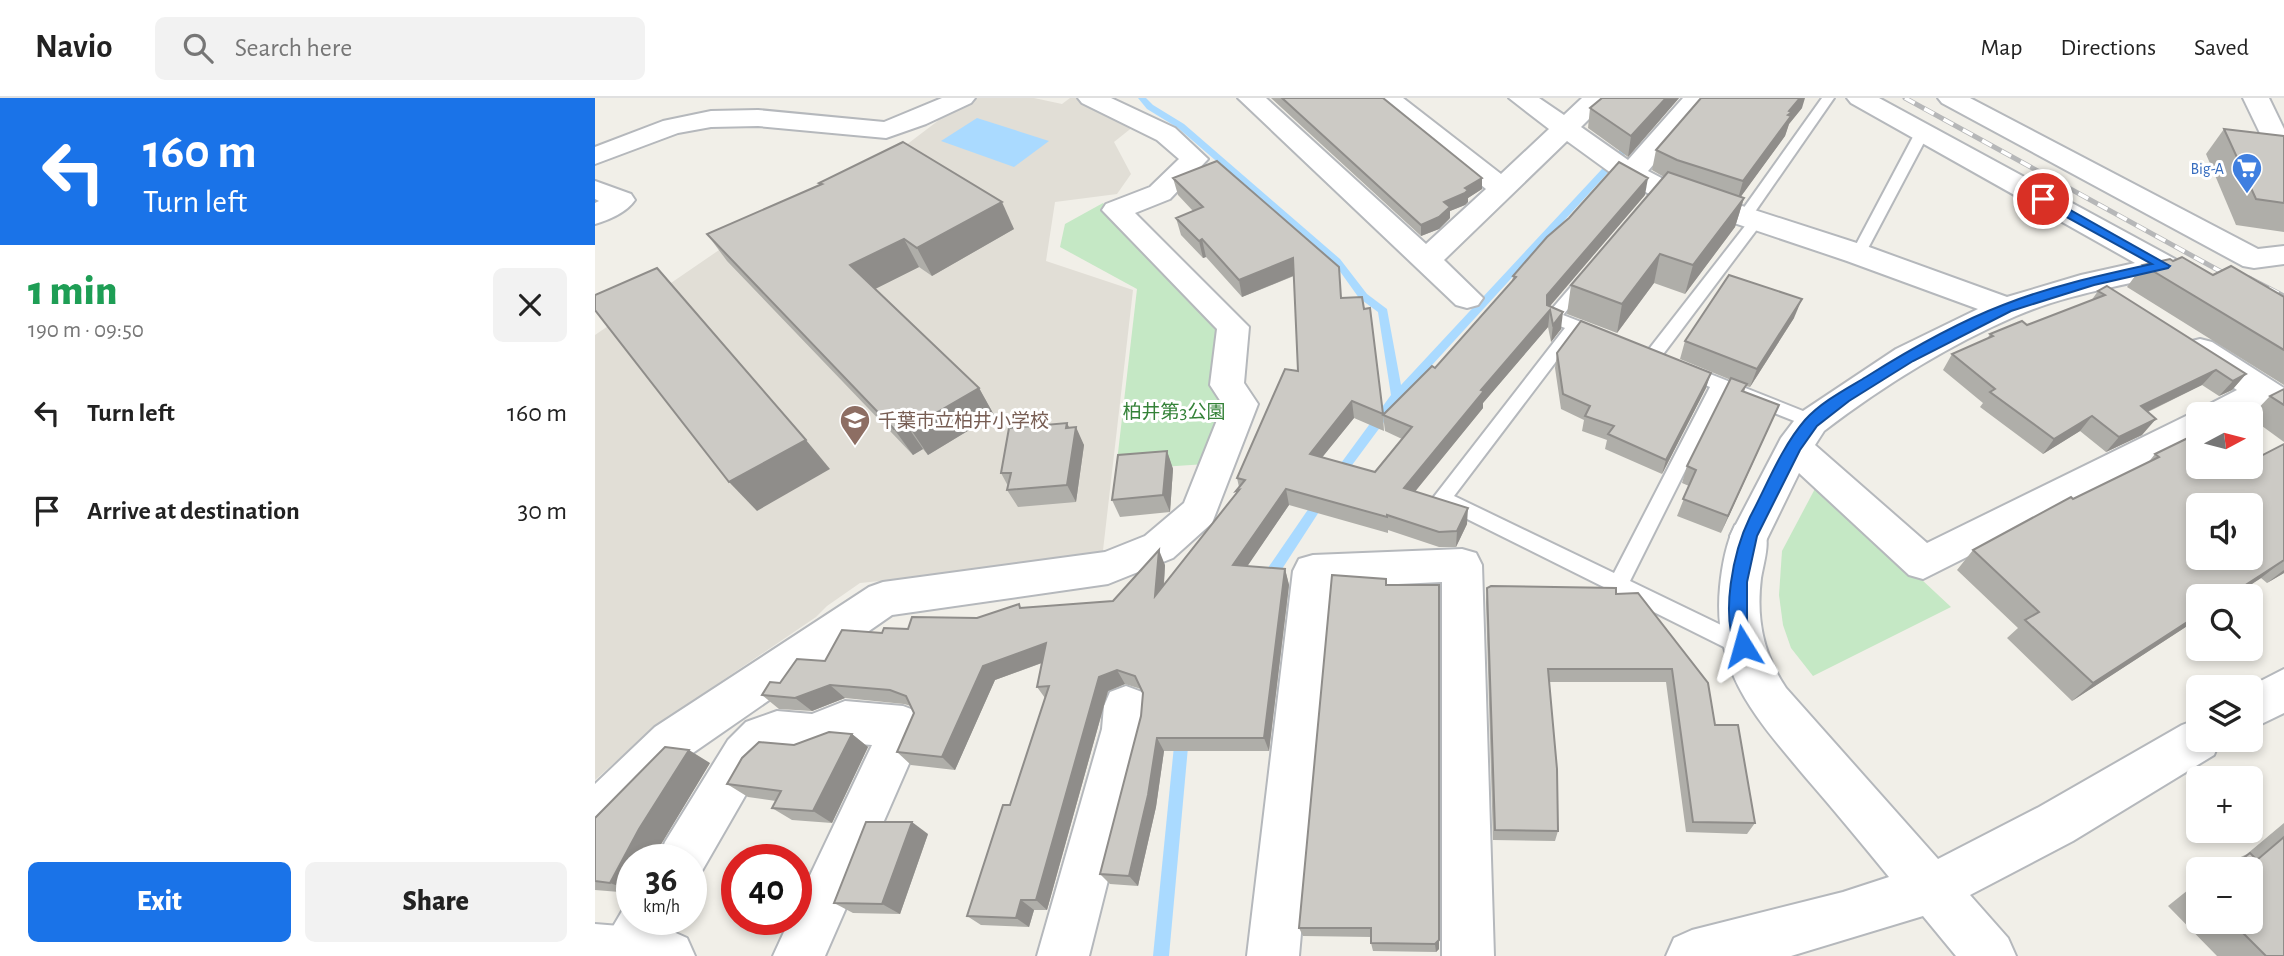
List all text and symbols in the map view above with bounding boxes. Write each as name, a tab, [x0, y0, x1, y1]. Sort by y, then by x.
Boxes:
search box	[155, 17, 645, 80]
icon: search	[179, 29, 217, 67]
text: Navio	[35, 31, 113, 64]
text: Search here	[235, 35, 352, 61]
text: Map	[1980, 36, 2022, 60]
text: Directions	[2060, 36, 2156, 60]
text: Saved	[2194, 36, 2249, 60]
icon: left	[28, 126, 119, 217]
text: 160 m	[143, 128, 257, 177]
supermarket icon: Big-A	[2230, 151, 2264, 195]
place label: Big-A	[2190, 161, 2224, 177]
pin	[2013, 169, 2073, 229]
icon: arrive	[2024, 180, 2062, 218]
text: Turn left	[143, 186, 247, 218]
button: close	[493, 268, 567, 342]
text: 1 min	[28, 270, 117, 312]
text: 190 m · 09:50	[28, 319, 144, 342]
icon: left	[28, 394, 66, 432]
text: Turn left	[87, 400, 175, 426]
text: 160 m	[507, 400, 567, 426]
park label: 柏井第3公園	[1123, 402, 1225, 422]
north arrow	[2186, 402, 2263, 480]
map controls	[2186, 402, 2263, 934]
school or university icon: 千葉市立柏井小学校	[838, 403, 872, 447]
place label: 千葉市立柏井小学校	[878, 410, 1049, 431]
icon: arrive	[28, 492, 66, 530]
button: sound	[2186, 493, 2263, 570]
text: Arrive at destination	[87, 498, 300, 524]
text: 30 m	[517, 498, 567, 524]
button: search	[2186, 584, 2263, 661]
position arrow	[1706, 609, 1780, 683]
button: layers	[2186, 675, 2263, 752]
button: +	[2186, 766, 2263, 843]
speed limit sign: 40	[721, 844, 812, 935]
button: −	[2186, 857, 2263, 934]
button: Exit	[28, 862, 291, 942]
button: Share	[305, 862, 567, 942]
text: 36	[645, 863, 677, 898]
text: km/h	[643, 898, 680, 916]

